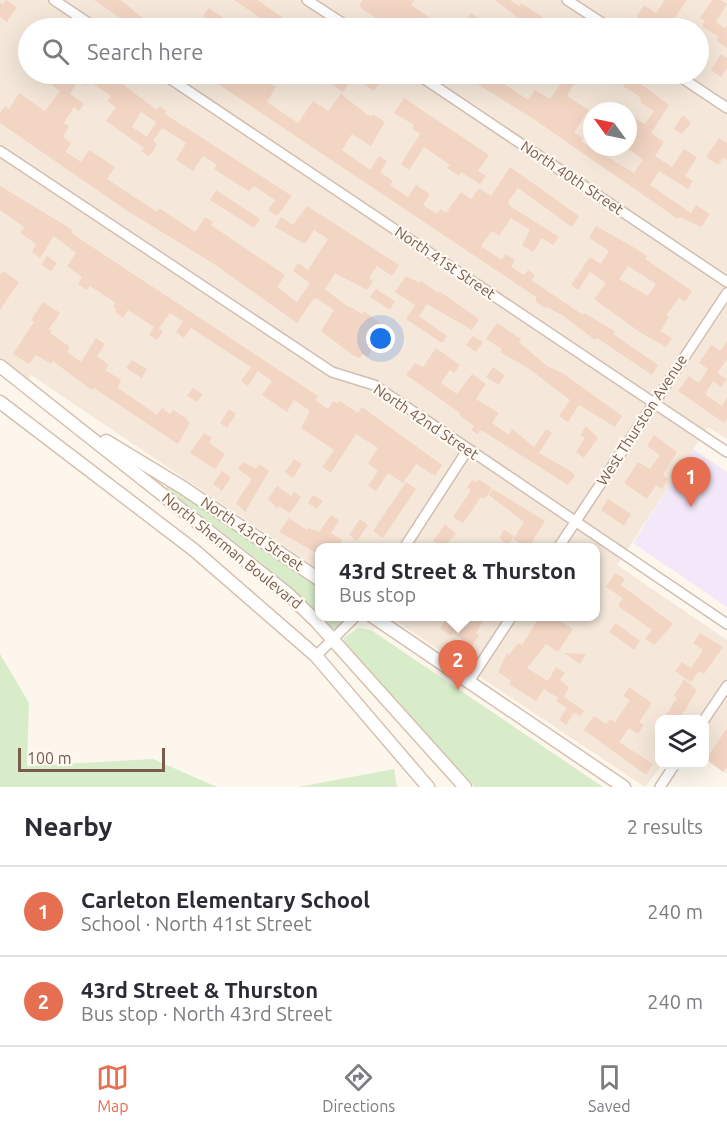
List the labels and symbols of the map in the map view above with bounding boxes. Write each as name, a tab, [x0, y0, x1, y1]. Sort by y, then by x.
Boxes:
north arrow	[583, 102, 637, 156]
street label: North 40th Street	[518, 137, 627, 218]
street label: North 41st Street	[392, 223, 499, 303]
your location	[366, 324, 395, 353]
street label: West Thurston Avenue	[593, 351, 690, 488]
street label: North 42nd Street	[371, 380, 482, 463]
pin: 1	[672, 458, 710, 507]
street label: North Sherman Boulevard	[159, 489, 306, 612]
street label: North 43rd Street	[198, 493, 307, 574]
pin: 2	[438, 640, 478, 690]
scale bar	[18, 745, 165, 772]

